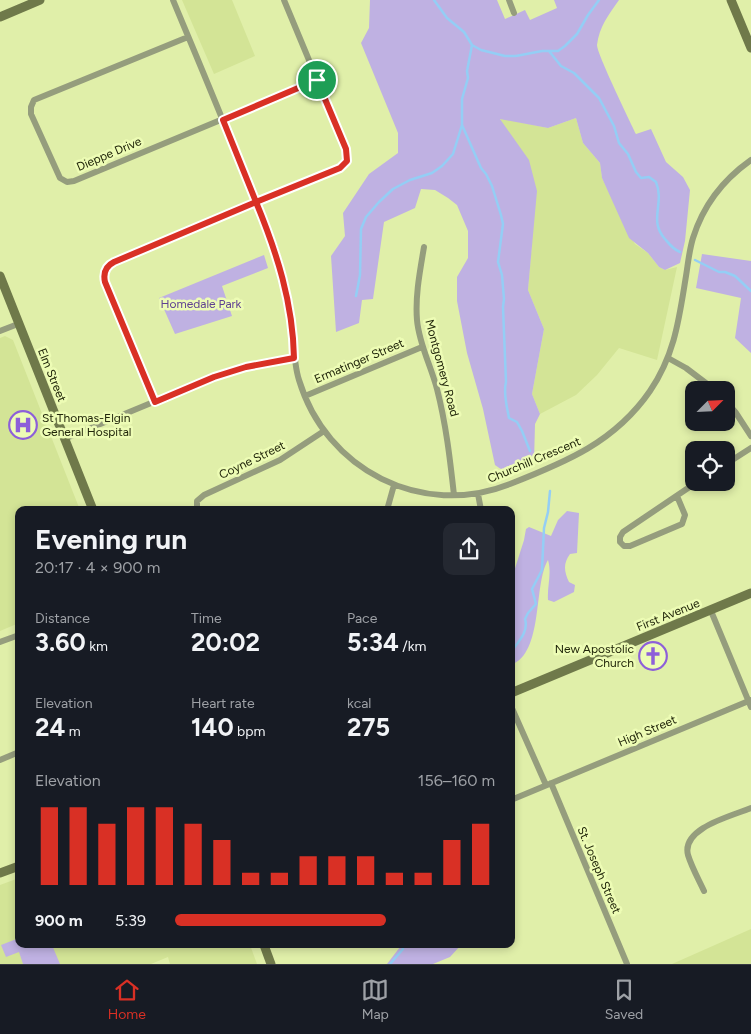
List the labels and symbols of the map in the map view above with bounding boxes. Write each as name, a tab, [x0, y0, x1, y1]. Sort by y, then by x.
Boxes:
pin	[296, 59, 338, 101]
street label: Dieppe Drive	[74, 134, 144, 174]
park label: Homedale Park	[161, 297, 242, 311]
street label: Montgomery Road	[422, 318, 462, 418]
street label: Ermatinger Street	[312, 336, 406, 386]
street label: Elm Street	[35, 346, 69, 404]
north arrow	[685, 381, 735, 431]
hospital icon: St Thomas-Elgin General Hospital	[8, 410, 38, 440]
place label: St Thomas-Elgin General Hospital	[42, 411, 131, 439]
street label: Churchill Crescent	[485, 434, 583, 486]
street label: Coyne Street	[217, 438, 288, 482]
street label: First Avenue	[634, 596, 702, 634]
church icon: New Apostolic Church	[638, 641, 668, 671]
place label: New Apostolic Church	[555, 642, 635, 670]
street label: High Street	[616, 712, 679, 750]
street label: St. Joseph Street	[574, 824, 624, 916]

